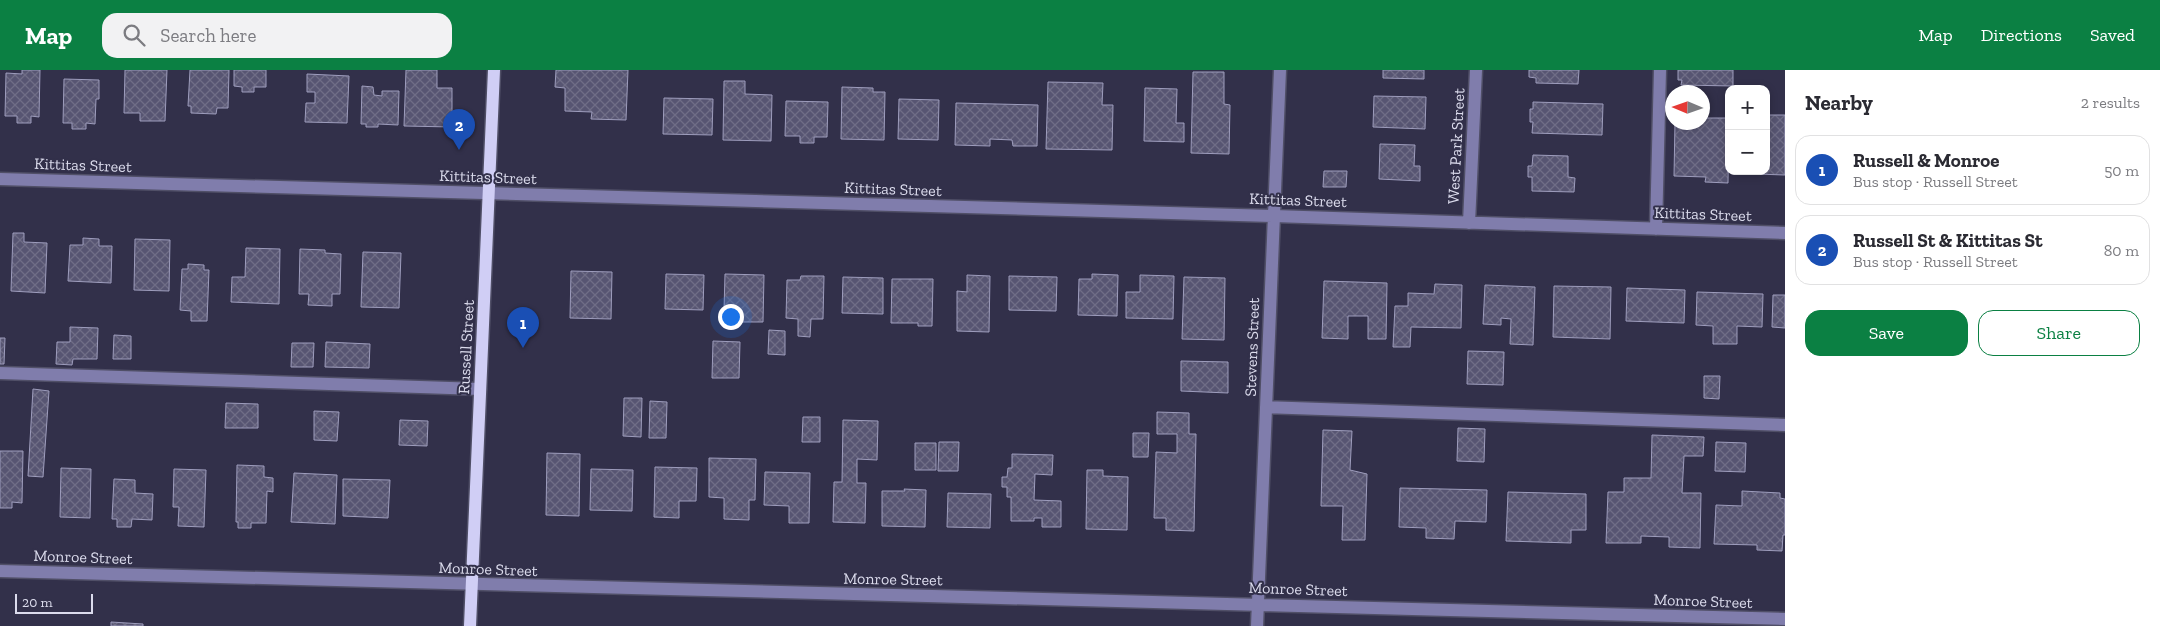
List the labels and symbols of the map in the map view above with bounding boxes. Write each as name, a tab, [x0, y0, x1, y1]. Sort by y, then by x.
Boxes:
north arrow	[1665, 85, 1710, 130]
street label: West Park Street	[1443, 88, 1469, 204]
pin: 2	[443, 109, 475, 150]
street label: Kittitas Street	[34, 154, 132, 176]
street label: Kittitas Street	[439, 166, 537, 188]
street label: Kittitas Street	[844, 178, 942, 200]
street label: Kittitas Street	[1249, 189, 1347, 211]
street label: Kittitas Street	[1654, 203, 1752, 225]
street label: Stevens Street	[1241, 297, 1263, 397]
street label: Russell Street	[454, 299, 478, 395]
your location	[718, 304, 744, 330]
pin: 1	[507, 307, 539, 348]
street label: Monroe Street	[33, 546, 133, 568]
street label: Monroe Street	[438, 558, 538, 580]
street label: Monroe Street	[843, 569, 943, 589]
street label: Monroe Street	[1248, 578, 1348, 600]
street label: Monroe Street	[1653, 590, 1753, 612]
scale bar	[15, 591, 92, 614]

